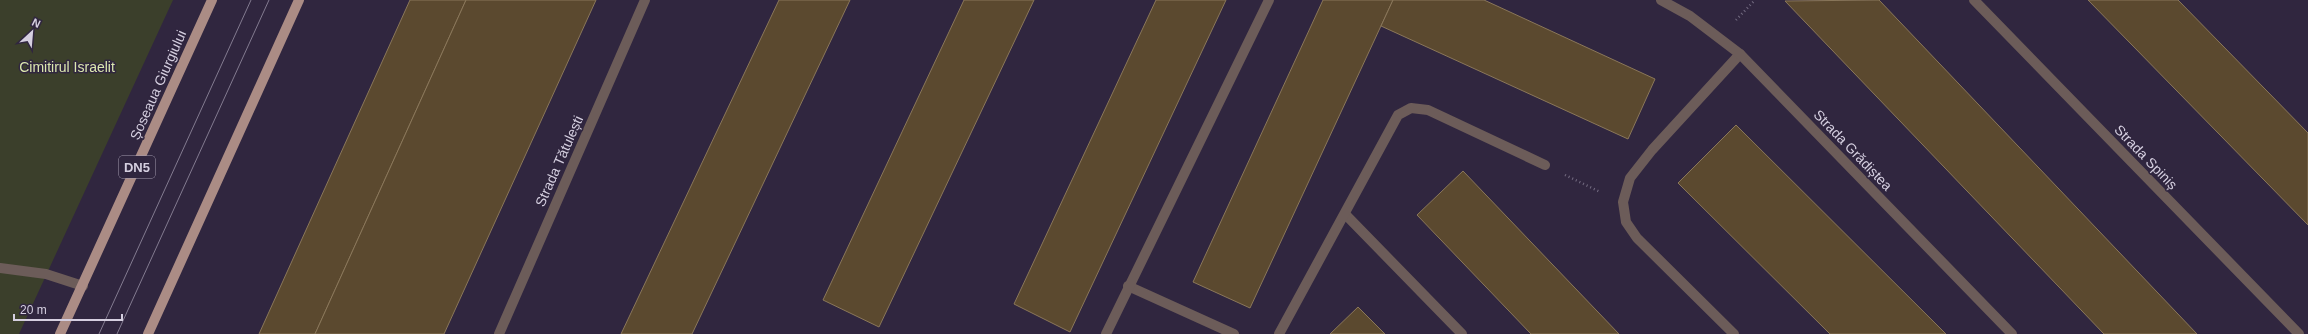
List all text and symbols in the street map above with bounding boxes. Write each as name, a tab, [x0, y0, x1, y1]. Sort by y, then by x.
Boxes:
north arrow	[12, 12, 52, 52]
text: N	[30, 16, 43, 30]
street label: Șoseaua Giurgiului	[127, 28, 189, 142]
park label: Cimitirul Israelit	[19, 59, 115, 75]
street label: Strada Grădiștea	[1810, 106, 1896, 194]
street label: Strada Tătulești	[532, 113, 586, 209]
street label: Strada Spiniș	[2111, 121, 2181, 193]
road number: DN5	[119, 156, 155, 178]
scale bar	[14, 296, 122, 322]
text: 20 m	[20, 303, 47, 317]

